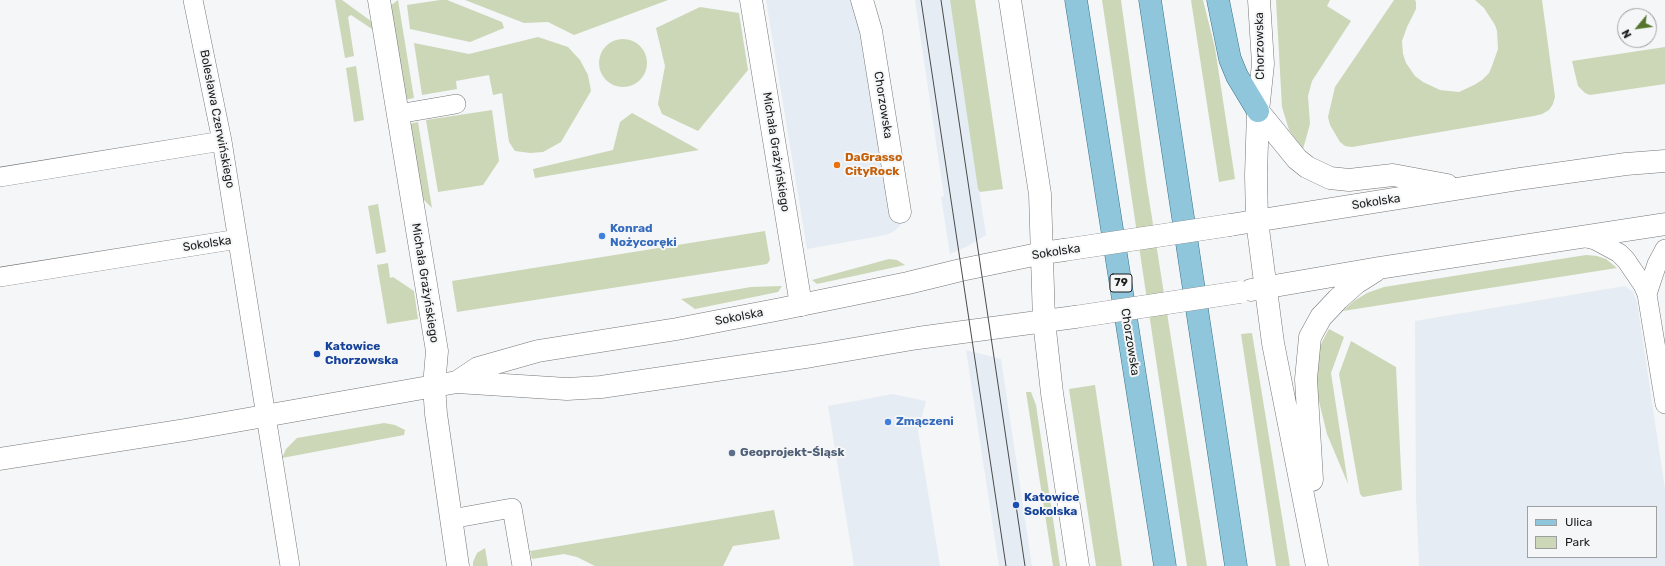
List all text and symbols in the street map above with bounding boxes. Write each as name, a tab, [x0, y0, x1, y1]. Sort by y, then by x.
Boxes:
north arrow	[1617, 8, 1657, 48]
street label: Chorzowska	[1252, 12, 1268, 80]
text: N	[1619, 27, 1635, 40]
street label: Bolesława Czerwińskiego	[197, 49, 237, 189]
street label: Chorzowska	[871, 70, 895, 140]
street label: Michała Grażyńskiego	[759, 91, 793, 213]
place label: DaGrasso CityRock	[845, 151, 902, 179]
marker: DaGrasso CityRock	[832, 160, 842, 170]
street label: Sokolska	[1351, 191, 1401, 213]
street label: Michała Grażyńskiego	[408, 222, 442, 344]
place label: Konrad Nożycoręki	[610, 222, 677, 250]
marker: Konrad Nożycoręki	[597, 231, 607, 241]
street label: Sokolska	[182, 233, 232, 255]
street label: Sokolska	[1031, 241, 1081, 263]
road number: 79	[1110, 274, 1132, 292]
street label: Sokolska	[714, 305, 764, 329]
street label: Chorzowska	[1118, 307, 1142, 377]
place label: Katowice Chorzowska	[325, 340, 398, 368]
marker: Katowice Chorzowska	[312, 349, 322, 359]
place label: Zmączeni	[896, 415, 954, 429]
marker: Zmączeni	[883, 417, 893, 427]
place label: Geoprojekt-Śląsk	[740, 446, 844, 460]
marker: Geoprojekt-Śląsk	[727, 448, 737, 458]
place label: Katowice Sokolska	[1024, 491, 1079, 519]
marker: Katowice Sokolska	[1011, 500, 1021, 510]
legend	[1527, 506, 1657, 558]
text: Ulica	[1565, 515, 1592, 529]
text: Park	[1565, 535, 1590, 549]

